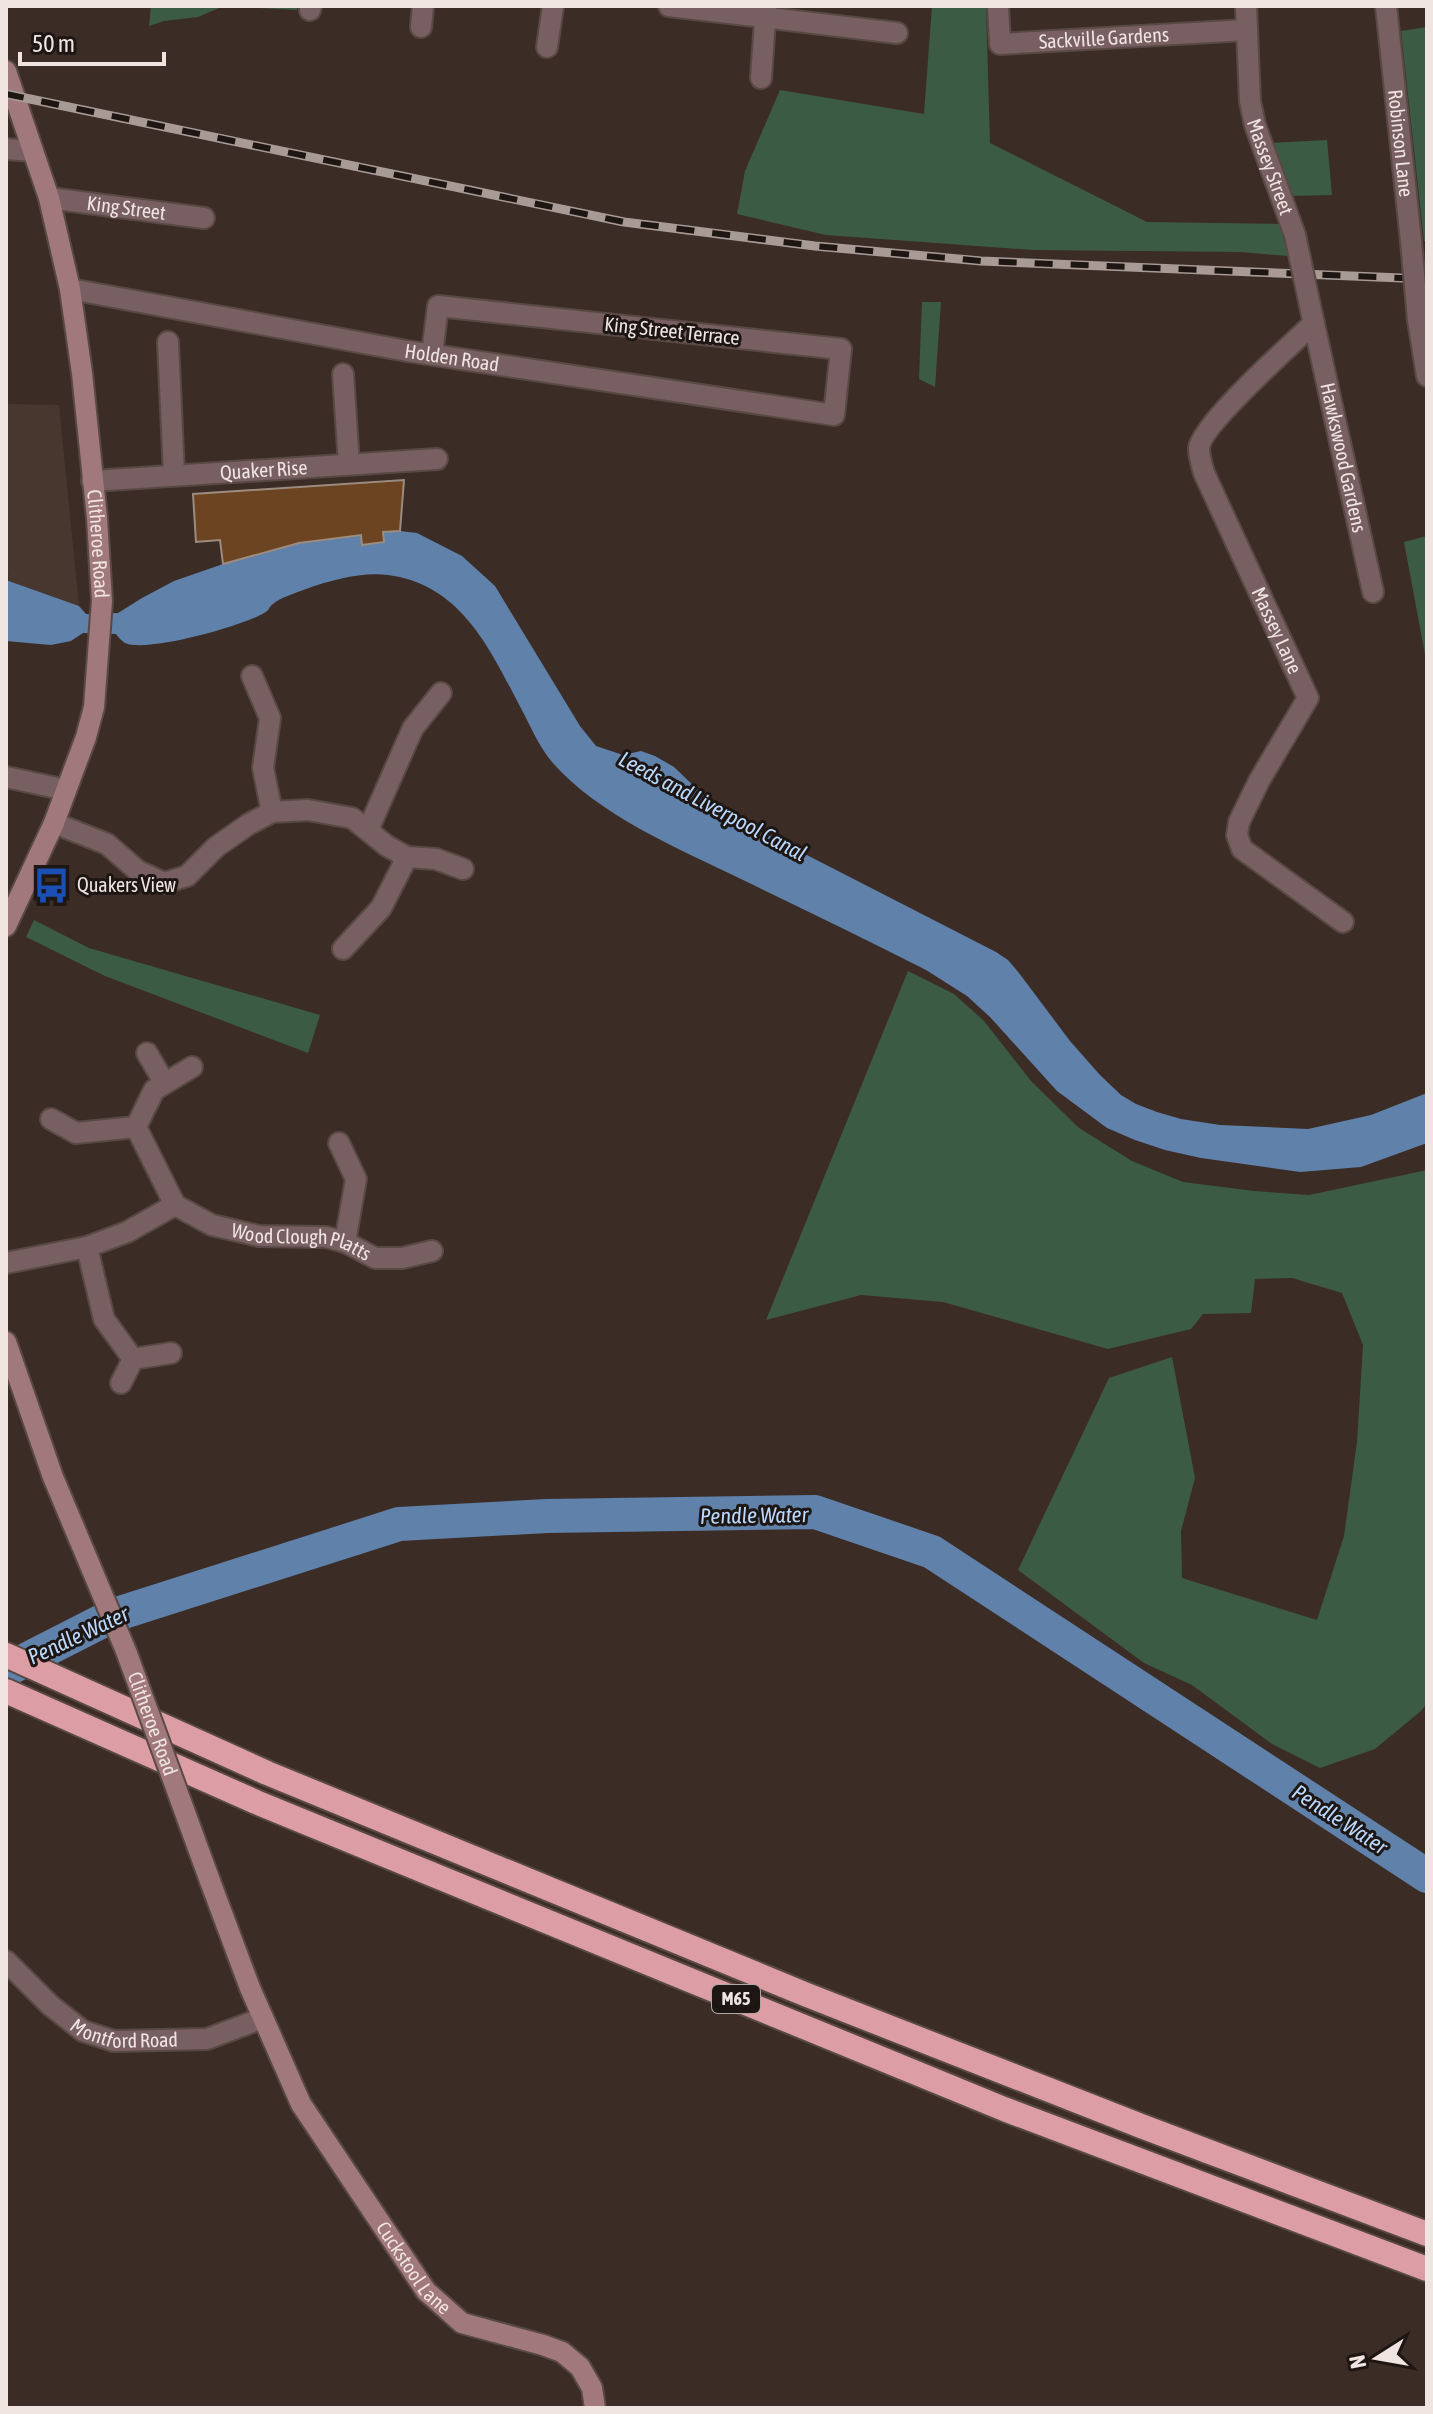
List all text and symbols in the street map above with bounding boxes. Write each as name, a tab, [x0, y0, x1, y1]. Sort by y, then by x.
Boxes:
scale bar	[20, 16, 164, 66]
street label: Sackville Gardens	[1038, 22, 1169, 53]
text: 50 m	[32, 30, 75, 57]
street label: Robinson Lane	[1384, 88, 1418, 198]
street label: Massey Street	[1243, 115, 1299, 218]
street label: King Street	[86, 191, 168, 224]
street label: King Street Terrace	[603, 312, 741, 349]
street label: Holden Road	[403, 339, 501, 376]
street label: Hawkswood Gardens	[1316, 380, 1372, 535]
street label: Quaker Rise	[219, 455, 308, 484]
street label: Clitheroe Road	[83, 488, 114, 599]
street label: Massey Lane	[1247, 583, 1307, 677]
water label: Leeds and Liverpool Canal	[615, 745, 811, 867]
bus stop icon: Quakers View	[32, 866, 70, 904]
place label: Quakers View	[77, 873, 176, 896]
street label: Wood Clough Platts	[229, 1218, 375, 1265]
water label: Pendle Water	[700, 1501, 810, 1529]
water label: Pendle Water	[23, 1600, 134, 1670]
street label: Clitheroe Road	[124, 1668, 182, 1779]
water label: Pendle Water	[1288, 1779, 1394, 1860]
road number: M65	[712, 1985, 760, 2013]
street label: Montford Road	[66, 2014, 178, 2052]
street label: Cuckstool Lane	[372, 2217, 456, 2319]
north arrow	[1337, 2318, 1417, 2398]
text: N	[1343, 2353, 1371, 2371]

